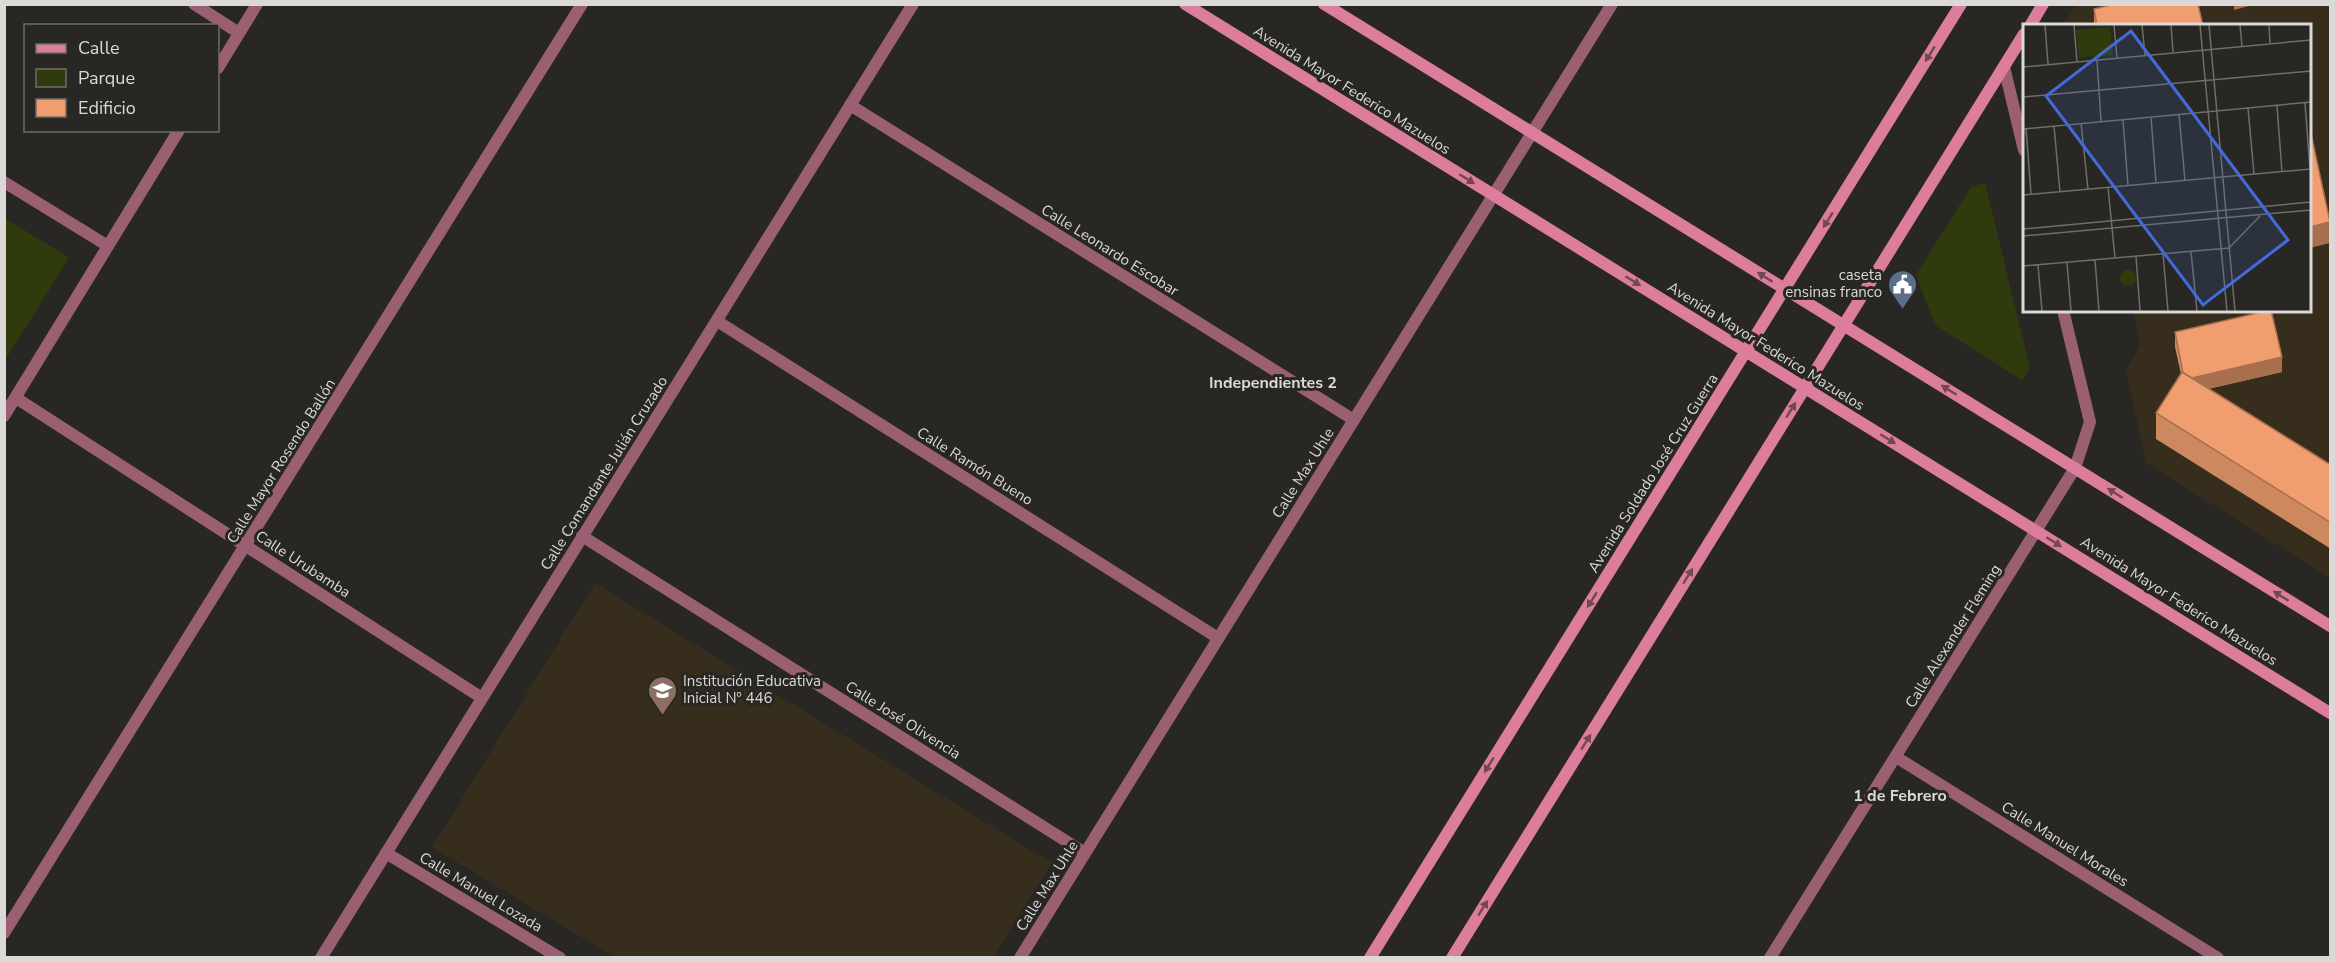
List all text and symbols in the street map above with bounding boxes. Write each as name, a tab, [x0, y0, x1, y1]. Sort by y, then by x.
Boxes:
street label: Avenida Mayor Federico Mazuelos	[1250, 21, 1454, 159]
legend	[24, 24, 219, 132]
inset map	[2023, 24, 2311, 312]
text: Calle	[78, 36, 120, 60]
one-way arrow	[1925, 46, 1936, 62]
text: Parque	[78, 66, 135, 90]
text: Edificio	[78, 96, 136, 120]
one-way arrow	[1459, 173, 1475, 184]
street label: Calle Leonardo Escobar	[1037, 200, 1183, 301]
one-way arrow	[1822, 212, 1833, 228]
place label: caseta ensinas franco	[1785, 265, 1882, 302]
public building icon: caseta ensinas franco	[1887, 268, 1919, 310]
one-way arrow	[1757, 272, 1773, 283]
one-way arrow	[1625, 276, 1641, 287]
street label: Avenida Mayor Federico Mazuelos	[1664, 277, 1868, 415]
street label: Avenida Soldado José Cruz Guerra	[1583, 370, 1723, 576]
street label: Calle Comandante Julián Cruzado	[536, 372, 672, 574]
district label: Independientes 2	[1209, 372, 1337, 394]
street label: Calle Mayor Rosendo Ballón	[222, 375, 340, 547]
one-way arrow	[1941, 385, 1957, 396]
one-way arrow	[1785, 403, 1797, 419]
street label: Calle Ramón Bueno	[913, 422, 1037, 510]
street label: Calle Max Uhle	[1267, 424, 1339, 522]
one-way arrow	[1880, 433, 1896, 444]
one-way arrow	[2107, 488, 2123, 499]
street label: Calle Urubamba	[252, 526, 354, 602]
street label: Avenida Mayor Federico Mazuelos	[2077, 532, 2281, 670]
one-way arrow	[2046, 536, 2062, 547]
street label: Calle Alexander Fleming	[1901, 560, 2005, 712]
one-way arrow	[1683, 568, 1694, 584]
one-way arrow	[2273, 590, 2289, 601]
one-way arrow	[1586, 592, 1597, 608]
place label: Institución Educativa Inicial Nº 446	[683, 671, 821, 708]
school or university icon: Institución Educativa Inicial Nº 446	[646, 674, 678, 716]
street label: Calle José Olivencia	[841, 676, 965, 764]
one-way arrow	[1580, 734, 1591, 750]
one-way arrow	[1484, 757, 1495, 774]
district label: 1 de Febrero	[1853, 785, 1947, 807]
street label: Calle Manuel Morales	[1998, 797, 2132, 891]
street label: Calle Max Uhle	[1011, 837, 1083, 935]
street label: Calle Manuel Lozada	[416, 847, 546, 937]
one-way arrow	[1477, 900, 1488, 916]

